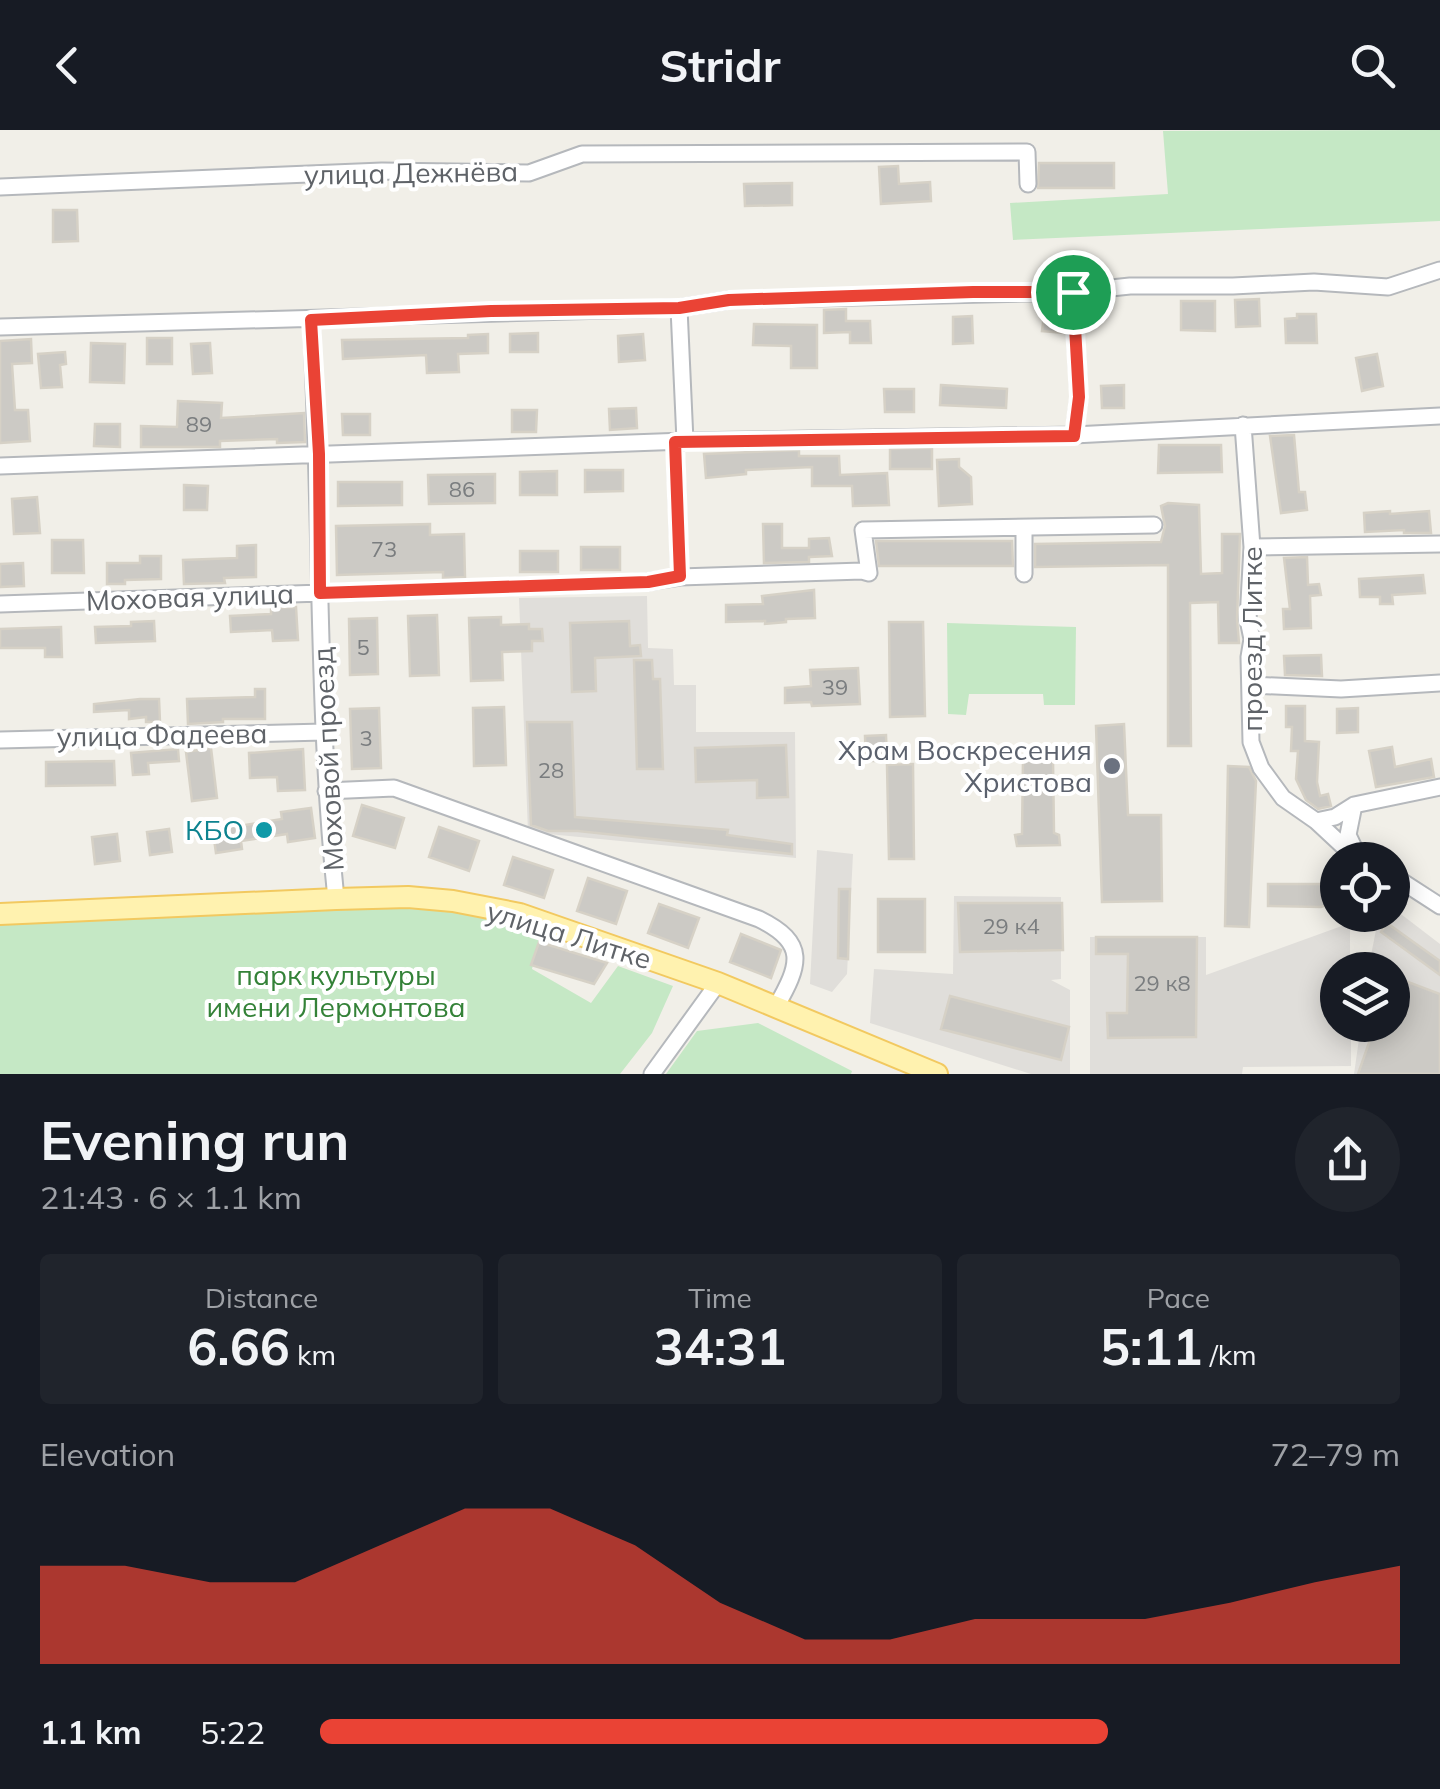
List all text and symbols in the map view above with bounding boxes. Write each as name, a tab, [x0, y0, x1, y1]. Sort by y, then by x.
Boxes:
text: Stridr	[660, 37, 780, 93]
icon: back	[40, 38, 95, 93]
icon: search	[1345, 38, 1400, 93]
street label: улица Дежнёва	[303, 153, 519, 192]
pin	[1031, 250, 1116, 335]
icon: arrive	[1046, 265, 1101, 320]
house number: 89	[186, 410, 212, 438]
house number: 86	[449, 475, 475, 503]
house number: 73	[371, 535, 397, 563]
street label: проезд Литке	[1234, 546, 1269, 732]
street label: Моховая улица	[85, 575, 295, 618]
house number: 5	[356, 633, 370, 661]
street label: Моховой проезд	[304, 646, 351, 872]
house number: 39	[822, 673, 848, 701]
street label: улица Фадеева	[56, 715, 268, 754]
house number: 3	[359, 724, 373, 752]
place label: Храм Воскресения Христова	[838, 732, 1092, 799]
marker: Храм Воскресения Христова	[1101, 755, 1123, 777]
house number: 28	[538, 756, 564, 784]
place label: КБО	[185, 812, 244, 847]
marker: КБО	[253, 819, 275, 841]
map controls	[1320, 842, 1410, 1042]
button: locate	[1320, 842, 1410, 932]
street label: улица Литке	[483, 893, 656, 976]
house number: 29 к4	[982, 912, 1040, 940]
button: layers	[1320, 952, 1410, 1042]
park label: парк культуры имени Лермонтова	[206, 957, 466, 1024]
house number: 29 к8	[1133, 969, 1191, 997]
text: Evening run	[40, 1105, 349, 1174]
button: share	[1295, 1107, 1400, 1212]
text: 21:43 · 6 × 1.1 km	[40, 1177, 302, 1217]
text: Distance	[205, 1280, 318, 1315]
text: Time	[688, 1280, 752, 1315]
text: Pace	[1147, 1280, 1210, 1315]
text: 6.66	[187, 1315, 290, 1378]
text: 34:31	[654, 1315, 786, 1378]
text: 5:11	[1100, 1315, 1202, 1378]
text: km	[290, 1337, 336, 1372]
text: /km	[1202, 1337, 1257, 1372]
text: Elevation	[40, 1434, 175, 1474]
text: 72–79 m	[1271, 1434, 1400, 1474]
text: 1.1 km	[40, 1712, 142, 1752]
text: 5:22	[200, 1712, 265, 1752]

